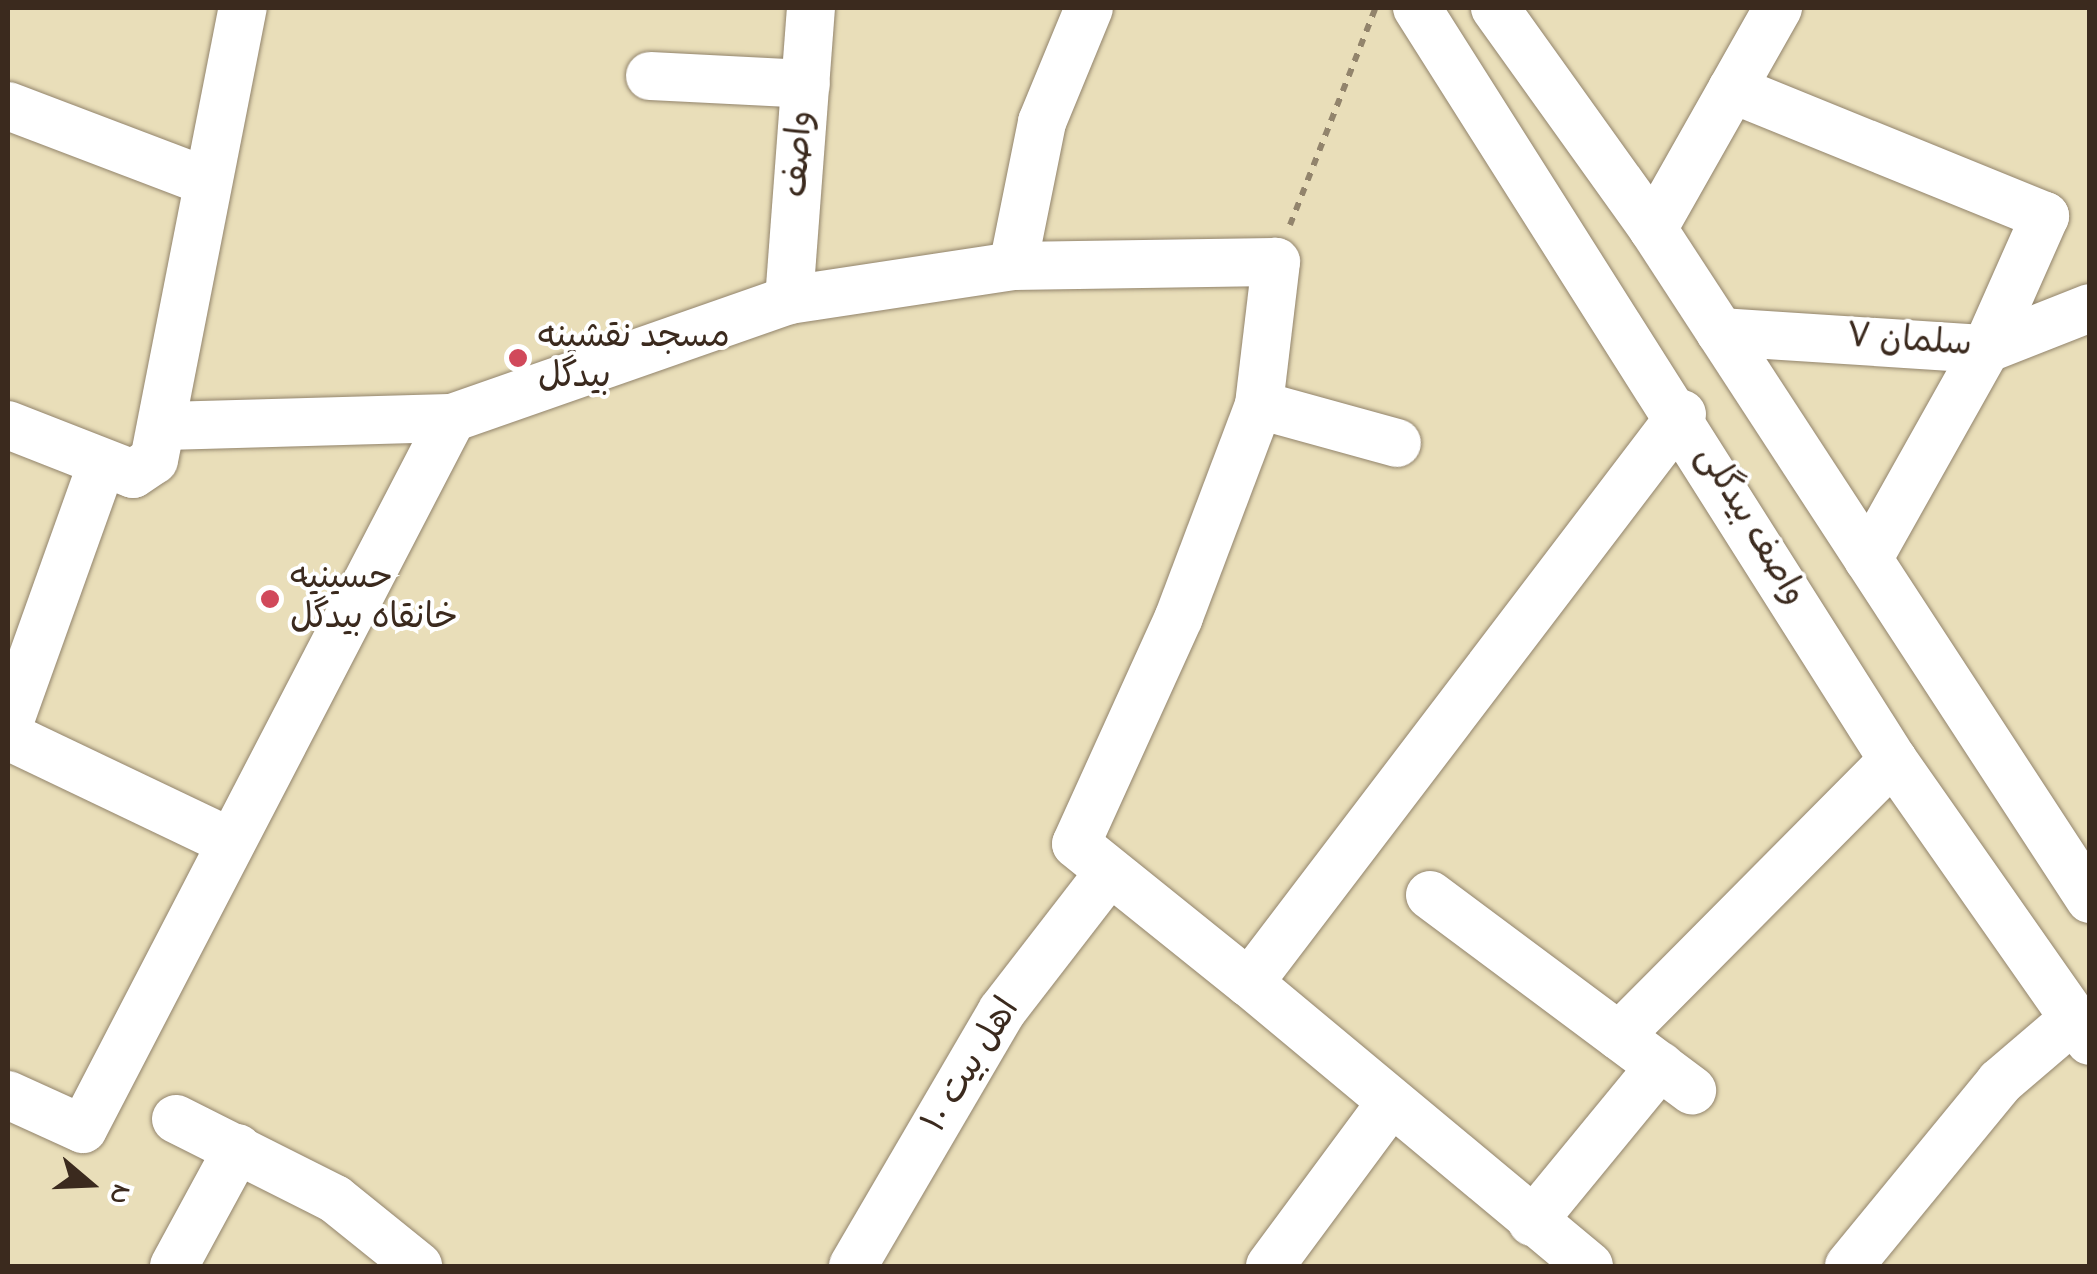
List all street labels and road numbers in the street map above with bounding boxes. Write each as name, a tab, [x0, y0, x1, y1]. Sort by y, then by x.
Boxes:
street label: واصف	[776, 109, 824, 199]
street label: سلمان ۷	[1845, 317, 1973, 367]
street label: واصف بیدگلی	[1686, 438, 1814, 614]
street label: اهل بیت ۱۰	[914, 991, 1030, 1141]

